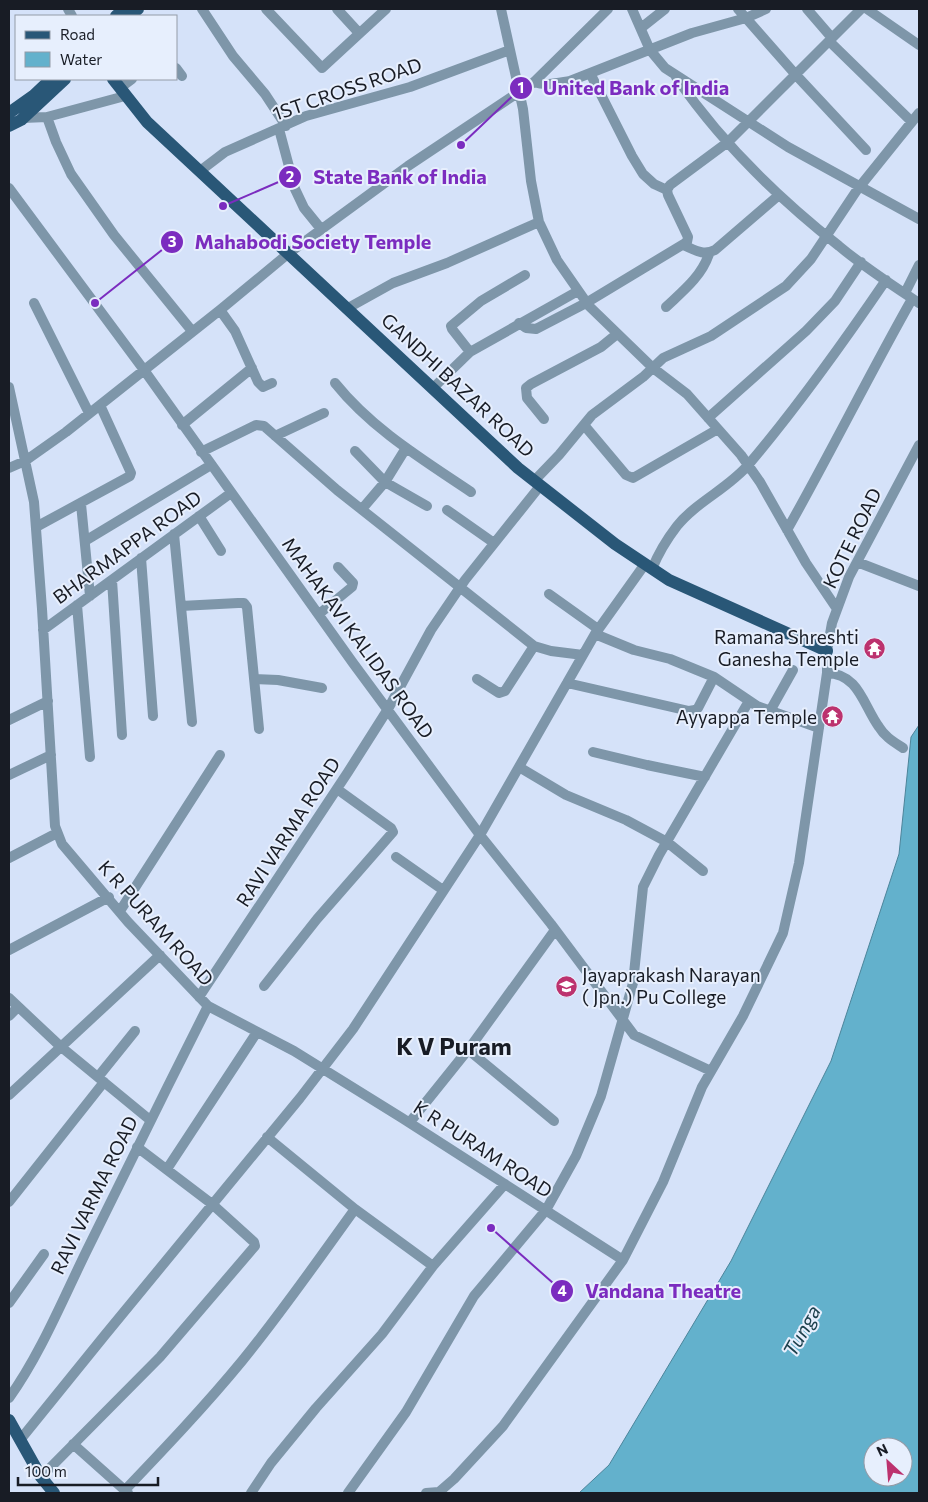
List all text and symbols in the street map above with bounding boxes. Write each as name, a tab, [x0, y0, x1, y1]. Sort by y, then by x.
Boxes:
legend	[15, 15, 178, 80]
text: Road	[60, 25, 95, 43]
text: Water	[60, 50, 102, 68]
street label: 1ST CROSS ROAD	[269, 52, 424, 125]
callout: United Bank of India	[508, 71, 739, 106]
text: United Bank of India	[543, 75, 729, 99]
text: 1	[518, 78, 524, 96]
callout: State Bank of India	[278, 159, 497, 194]
text: State Bank of India	[313, 164, 487, 188]
text: 2	[286, 167, 294, 185]
callout: Mahabodi Society Temple	[159, 225, 441, 260]
text: Mahabodi Society Temple	[195, 229, 431, 253]
text: 3	[168, 232, 177, 250]
street label: GANDHI BAZAR ROAD	[377, 308, 540, 461]
street label: KOTE ROAD	[817, 484, 886, 592]
street label: BHARMAPPA ROAD	[48, 485, 205, 608]
street label: MAHAKAVI KALIDAS ROAD	[278, 533, 439, 743]
place label: Ramana Shreshti Ganesha Temple	[714, 625, 859, 670]
temple icon: Ramana Shreshti Ganesha Temple	[863, 636, 887, 660]
place label: Ayyappa Temple	[676, 705, 817, 728]
temple icon: Ayyappa Temple	[821, 705, 845, 729]
street label: RAVI VARMA ROAD	[231, 753, 344, 911]
street label: K R PURAM ROAD	[94, 855, 219, 990]
place label: Jayaprakash Narayan ( Jpn.) Pu College	[582, 963, 761, 1008]
school or university icon: Jayaprakash Narayan ( Jpn.) Pu College	[554, 974, 578, 998]
district label: K V Puram	[396, 1031, 512, 1060]
street label: K R PURAM ROAD	[410, 1095, 557, 1202]
street label: RAVI VARMA ROAD	[45, 1112, 142, 1278]
callout: Vandana Theatre	[550, 1273, 751, 1308]
text: Vandana Theatre	[585, 1278, 741, 1302]
text: 4	[557, 1281, 567, 1299]
water label: Tunga	[777, 1301, 825, 1360]
north arrow	[863, 1437, 913, 1487]
text: N	[874, 1440, 891, 1460]
scale bar	[18, 1454, 158, 1486]
text: 100 m	[25, 1462, 67, 1480]

